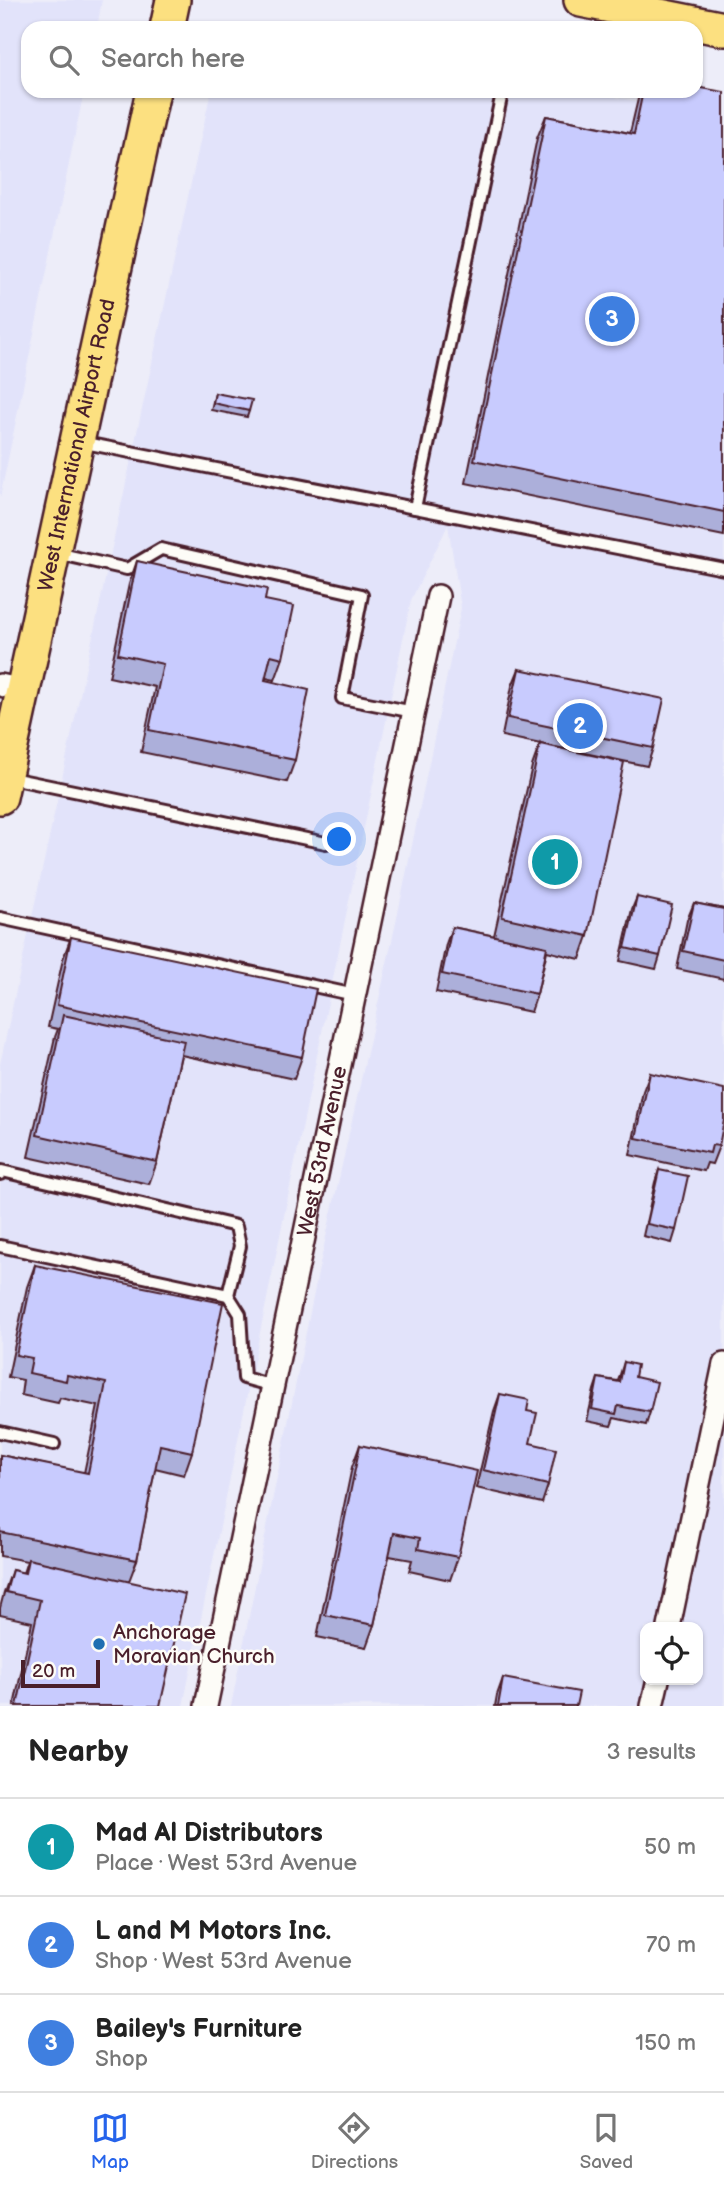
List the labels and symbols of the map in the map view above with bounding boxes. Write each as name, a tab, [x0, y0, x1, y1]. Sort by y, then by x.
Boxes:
pin: 3	[589, 293, 635, 345]
street label: West International Airport Road	[33, 297, 121, 594]
pin: 2	[557, 700, 603, 752]
your location	[322, 822, 356, 856]
pin: 1	[532, 836, 578, 888]
street label: West 53rd Avenue	[293, 1064, 352, 1238]
place label: Anchorage Moravian Church	[113, 1620, 275, 1669]
marker: Anchorage Moravian Church	[91, 1636, 107, 1652]
scale bar	[21, 1657, 100, 1689]

